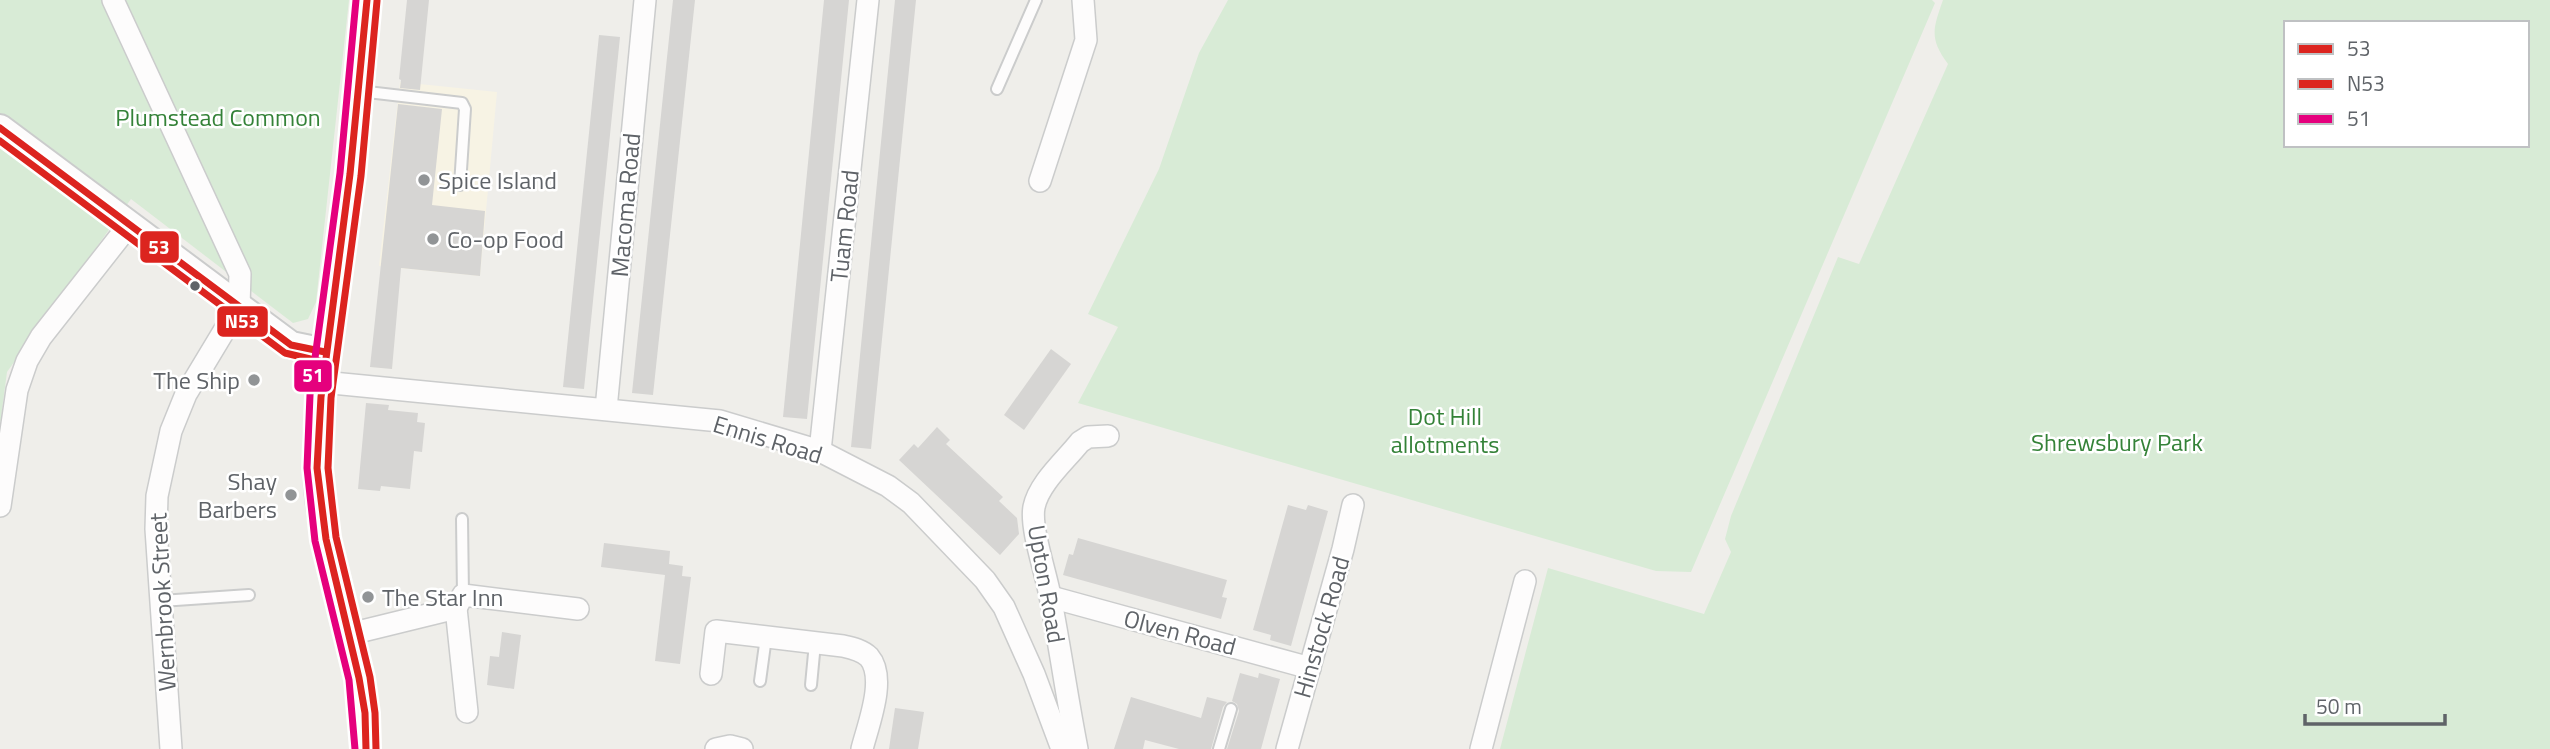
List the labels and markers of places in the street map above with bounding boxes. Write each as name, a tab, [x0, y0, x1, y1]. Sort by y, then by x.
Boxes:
place label: Spice Island	[438, 162, 557, 198]
marker: Spice Island	[416, 172, 432, 188]
place label: Co-op Food	[447, 221, 564, 257]
marker: Co-op Food	[425, 231, 441, 247]
unlabelled marker	[188, 279, 202, 293]
place label: The Ship	[153, 362, 240, 398]
marker: The Ship	[246, 372, 262, 388]
place label: Shay Barbers	[198, 463, 277, 527]
marker: Shay Barbers	[283, 487, 299, 503]
place label: The Star Inn	[382, 579, 503, 615]
marker: The Star Inn	[360, 589, 376, 605]

